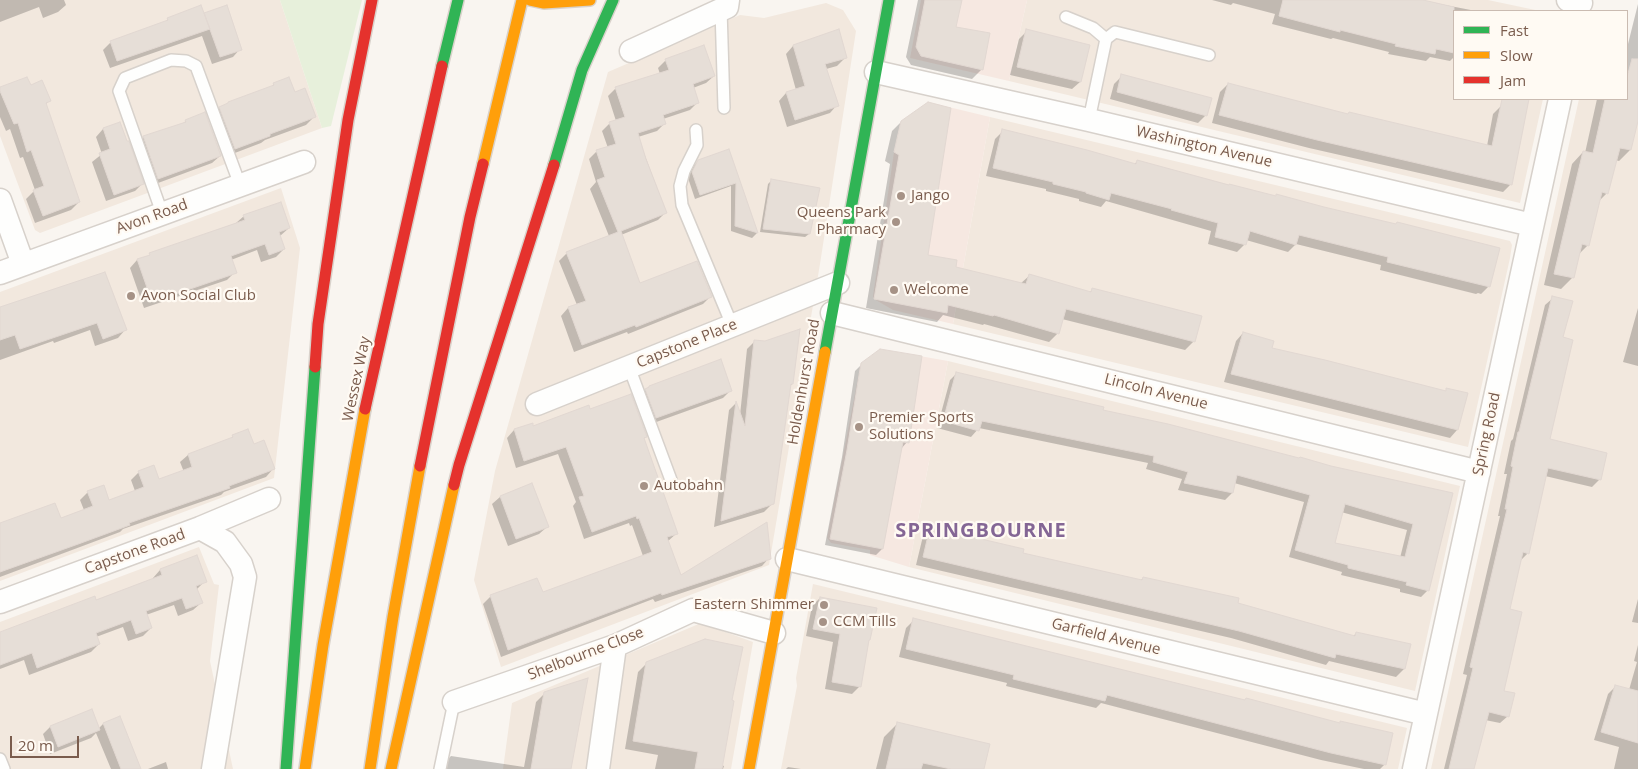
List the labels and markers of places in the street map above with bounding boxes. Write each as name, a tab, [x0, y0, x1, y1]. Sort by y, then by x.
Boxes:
place label: Jango	[911, 187, 950, 205]
marker: Jango	[895, 190, 907, 202]
place label: Queens Park Pharmacy	[797, 204, 886, 239]
marker: Queens Park Pharmacy	[890, 216, 902, 228]
place label: Welcome	[904, 281, 969, 299]
marker: Welcome	[888, 284, 900, 296]
place label: Avon Social Club	[141, 287, 256, 305]
marker: Avon Social Club	[125, 290, 137, 302]
place label: Premier Sports Solutions	[869, 409, 974, 444]
marker: Premier Sports Solutions	[853, 421, 865, 433]
place label: Autobahn	[654, 477, 723, 495]
marker: Autobahn	[638, 480, 650, 492]
place label: Eastern Shimmer	[694, 596, 814, 614]
marker: Eastern Shimmer	[818, 599, 830, 611]
place label: CCM Tills	[833, 613, 896, 631]
marker: CCM Tills	[817, 616, 829, 628]

